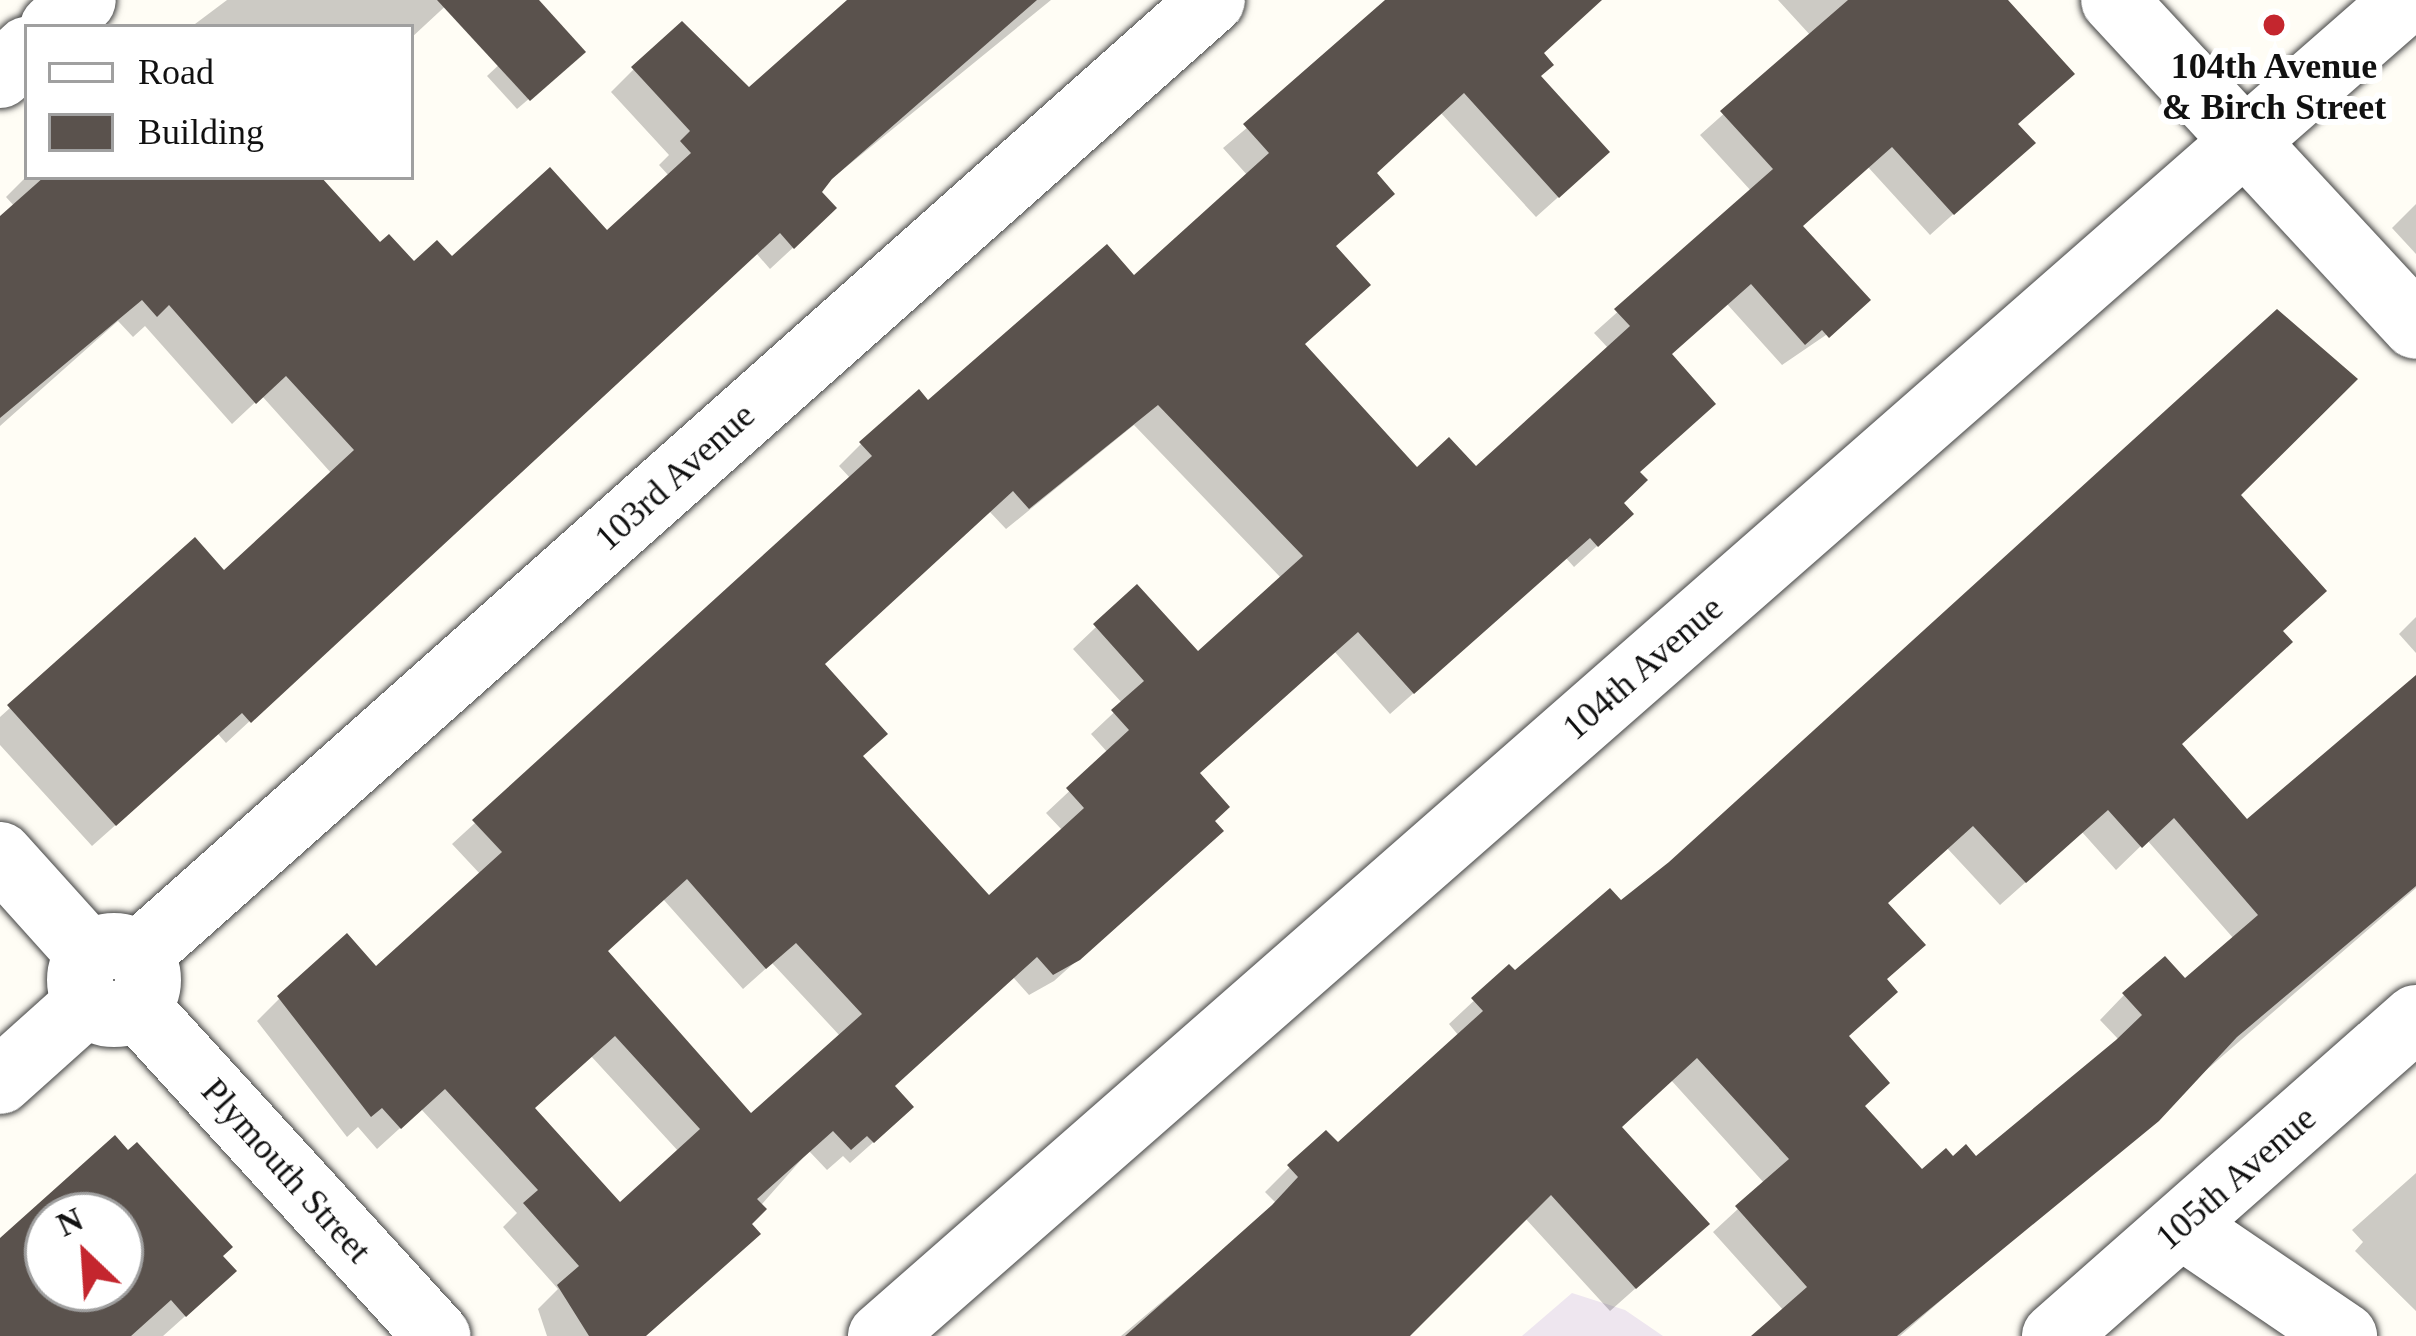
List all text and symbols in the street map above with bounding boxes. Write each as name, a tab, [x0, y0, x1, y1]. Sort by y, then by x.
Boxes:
marker: 104th Avenue & Birch Street	[2261, 12, 2287, 38]
legend	[24, 24, 414, 180]
place label: 104th Avenue & Birch Street	[2162, 44, 2386, 129]
text: Road	[138, 52, 214, 92]
text: Building	[138, 112, 264, 152]
street label: 103rd Avenue	[585, 393, 765, 561]
street label: 104th Avenue	[1553, 586, 1733, 750]
street label: Plymouth Street	[192, 1070, 380, 1272]
street label: 105th Avenue	[2146, 1096, 2326, 1260]
north arrow	[24, 1192, 144, 1312]
text: N	[52, 1201, 88, 1243]

